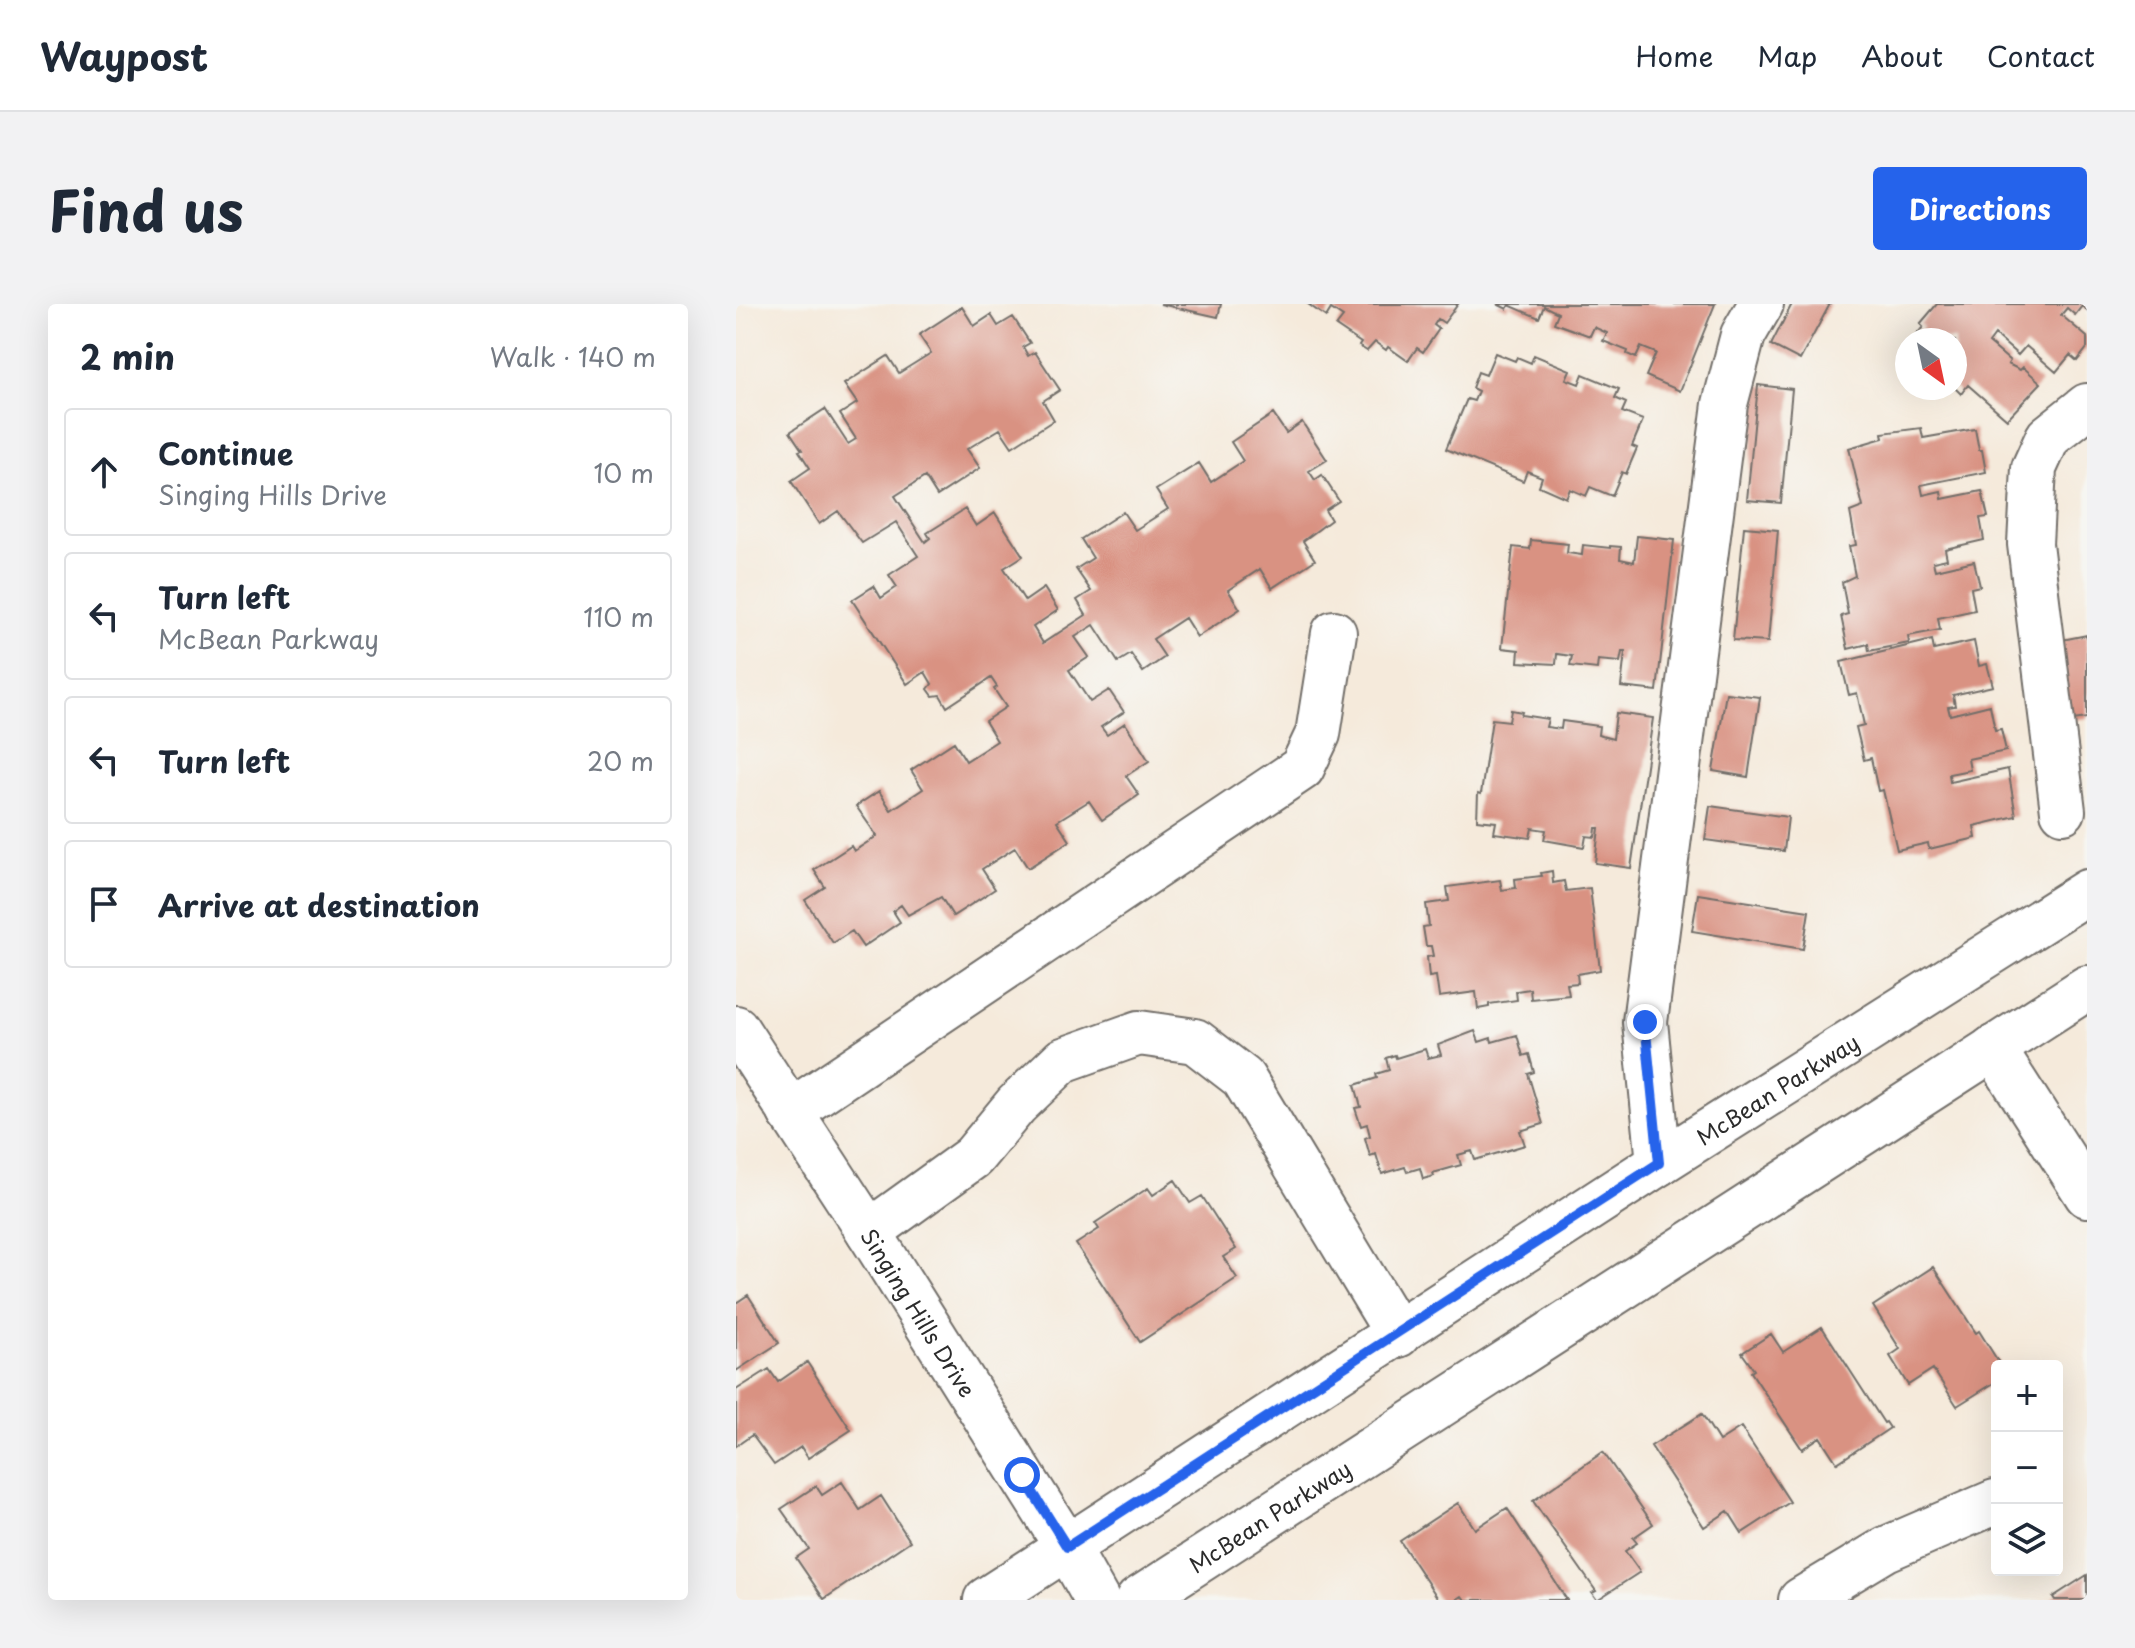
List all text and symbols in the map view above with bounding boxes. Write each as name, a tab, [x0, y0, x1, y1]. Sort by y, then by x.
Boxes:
text: Waypost	[40, 27, 208, 84]
text: Home	[1635, 34, 1713, 77]
text: Map	[1757, 34, 1817, 77]
text: About	[1861, 34, 1943, 77]
text: Contact	[1987, 34, 2095, 77]
text: Find us	[48, 166, 244, 251]
button: Directions	[1873, 167, 2087, 250]
north arrow	[1895, 328, 1967, 400]
text: 2 min	[80, 330, 175, 382]
text: Walk · 140 m	[490, 337, 656, 376]
text: Continue	[158, 430, 293, 475]
icon: ahead	[82, 450, 126, 494]
text: 10 m	[593, 453, 654, 492]
text: Singing Hills Drive	[158, 475, 387, 514]
text: Turn left	[158, 574, 290, 619]
icon: left	[82, 594, 126, 638]
text: 110 m	[583, 597, 654, 636]
text: McBean Parkway	[158, 619, 379, 658]
icon: left	[82, 738, 126, 782]
text: Turn left	[158, 738, 290, 783]
text: 20 m	[587, 741, 654, 780]
icon: arrive	[82, 882, 126, 926]
text: Arrive at destination	[158, 882, 480, 927]
route end	[1627, 1004, 1663, 1040]
street label: McBean Parkway	[1689, 1024, 1865, 1152]
street label: Singing Hills Drive	[854, 1221, 985, 1403]
map controls	[1991, 1360, 2063, 1576]
button: +	[1991, 1360, 2063, 1432]
button: −	[1991, 1432, 2063, 1504]
street label: McBean Parkway	[1182, 1451, 1357, 1580]
route start	[1004, 1457, 1040, 1493]
button: layers	[1991, 1504, 2063, 1576]

